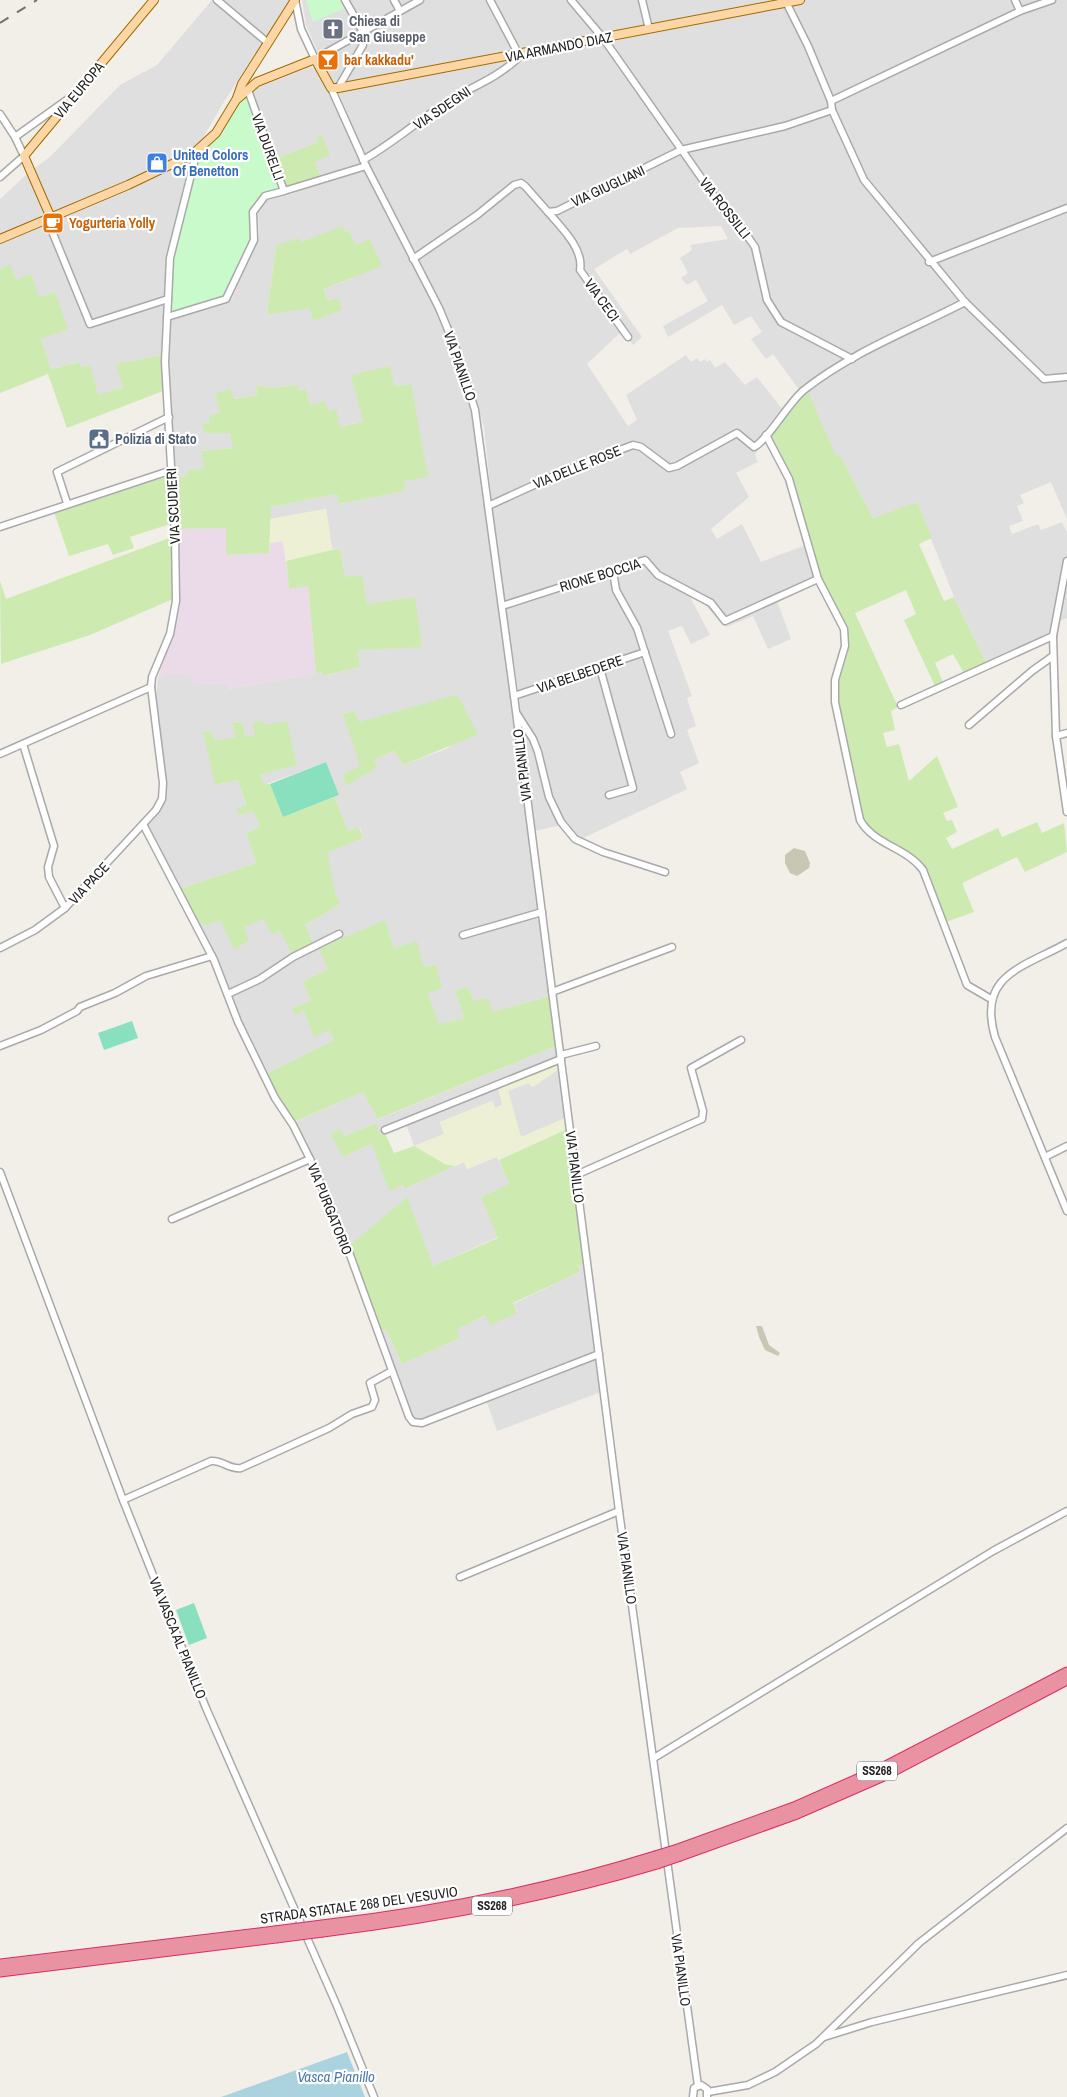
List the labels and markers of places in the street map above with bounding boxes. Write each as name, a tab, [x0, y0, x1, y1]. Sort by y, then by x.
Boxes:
place label: Chiesa di San Giuseppe	[349, 12, 426, 46]
church icon: Chiesa di San Giuseppe	[321, 17, 345, 41]
bar icon: bar kakkadu'	[316, 48, 340, 72]
place label: bar kakkadu'	[344, 51, 414, 69]
place label: United Colors Of Benetton	[173, 146, 248, 180]
shop icon: United Colors Of Benetton	[145, 151, 169, 175]
cafe icon: Yogurteria Yolly	[41, 211, 65, 235]
place label: Yogurteria Yolly	[69, 214, 156, 232]
public building icon: Polizia di Stato	[87, 427, 111, 451]
place label: Polizia di Stato	[115, 430, 197, 448]

